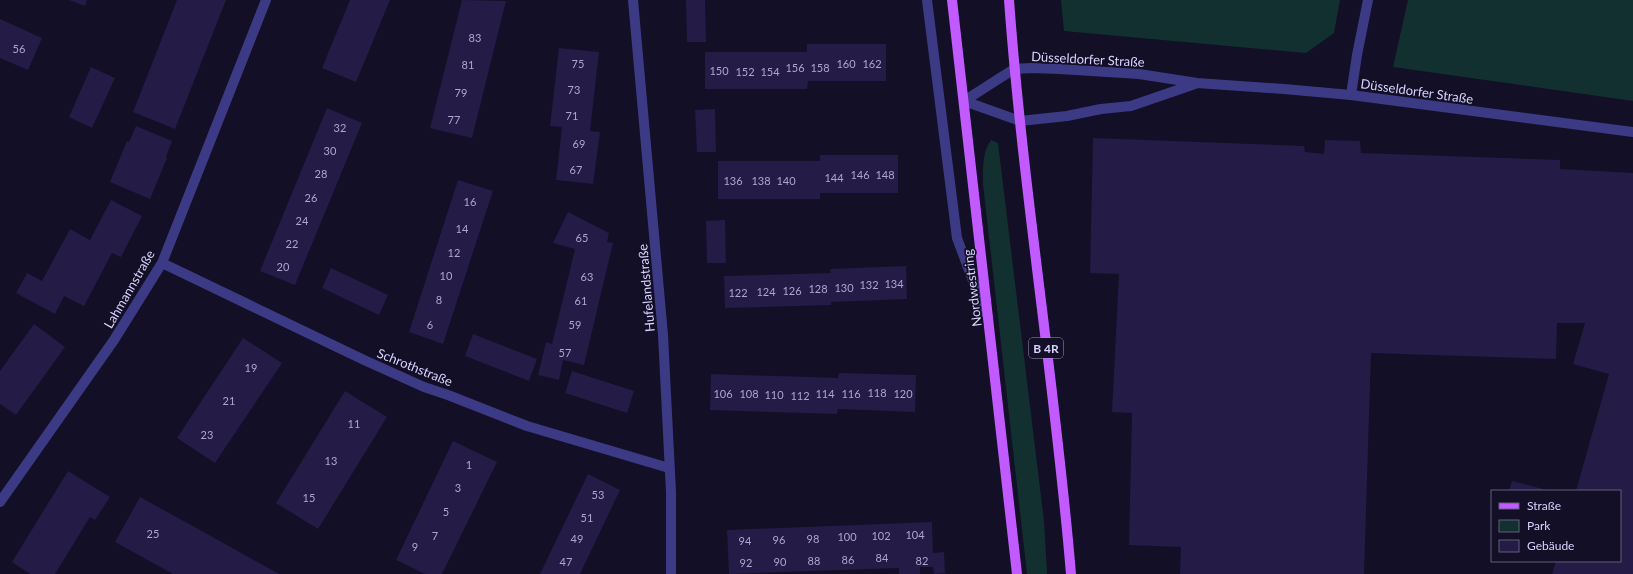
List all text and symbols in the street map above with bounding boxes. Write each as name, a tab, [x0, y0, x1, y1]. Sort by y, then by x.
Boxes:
house number: 83	[469, 31, 481, 44]
house number: 56	[13, 42, 25, 55]
street label: Düsseldorfer Straße	[1031, 48, 1145, 70]
house number: 75	[572, 57, 584, 70]
house number: 160	[836, 57, 856, 70]
house number: 162	[862, 57, 882, 70]
house number: 81	[462, 58, 474, 71]
house number: 156	[785, 61, 805, 74]
house number: 158	[810, 61, 830, 74]
house number: 150	[709, 64, 729, 77]
house number: 152	[735, 65, 755, 78]
house number: 154	[760, 65, 780, 78]
street label: Düsseldorfer Straße	[1360, 75, 1474, 107]
house number: 73	[568, 83, 580, 96]
house number: 79	[455, 86, 467, 99]
house number: 71	[566, 109, 578, 122]
house number: 77	[448, 113, 460, 126]
house number: 32	[334, 121, 346, 134]
house number: 69	[573, 137, 585, 150]
house number: 30	[324, 144, 337, 157]
house number: 67	[570, 163, 582, 176]
house number: 28	[315, 167, 327, 180]
house number: 146	[850, 168, 870, 181]
house number: 148	[875, 168, 895, 181]
house number: 144	[824, 171, 844, 184]
house number: 136	[723, 174, 743, 187]
house number: 138	[751, 174, 771, 187]
house number: 140	[776, 174, 796, 187]
house number: 26	[305, 191, 317, 204]
house number: 16	[464, 195, 476, 208]
house number: 24	[296, 214, 309, 227]
house number: 14	[456, 222, 469, 235]
house number: 65	[576, 231, 588, 244]
house number: 22	[286, 237, 298, 250]
street label: Hufelandstraße	[634, 243, 658, 333]
house number: 12	[448, 246, 460, 259]
street label: Lahmannstraße	[100, 247, 158, 331]
street label: Nordwestring	[959, 248, 985, 328]
house number: 20	[277, 260, 290, 273]
house number: 10	[440, 269, 453, 282]
house number: 63	[581, 270, 593, 283]
house number: 134	[884, 277, 904, 290]
house number: 132	[859, 278, 879, 291]
house number: 130	[834, 281, 854, 294]
house number: 128	[808, 282, 828, 295]
house number: 126	[782, 284, 802, 297]
house number: 124	[756, 285, 776, 298]
house number: 122	[728, 286, 748, 299]
house number: 8	[436, 293, 442, 306]
house number: 61	[575, 294, 587, 307]
house number: 6	[427, 318, 433, 331]
house number: 59	[569, 318, 581, 331]
road number: B 4R	[1029, 338, 1063, 358]
street label: Schrothstraße	[375, 345, 455, 389]
house number: 57	[559, 346, 571, 359]
house number: 19	[245, 361, 257, 374]
house number: 118	[867, 386, 887, 399]
house number: 106	[713, 387, 733, 400]
house number: 108	[739, 387, 759, 400]
house number: 114	[815, 387, 835, 400]
house number: 116	[841, 387, 861, 400]
house number: 120	[893, 387, 913, 400]
house number: 110	[764, 388, 784, 401]
house number: 112	[790, 389, 810, 402]
house number: 21	[223, 394, 235, 407]
house number: 11	[348, 417, 360, 430]
house number: 23	[201, 428, 213, 441]
house number: 13	[325, 454, 337, 467]
house number: 1	[466, 458, 472, 471]
house number: 3	[455, 481, 461, 494]
house number: 53	[592, 488, 604, 501]
legend	[1491, 490, 1621, 562]
house number: 15	[303, 491, 315, 504]
text: Straße	[1527, 498, 1561, 513]
house number: 5	[443, 505, 449, 518]
house number: 51	[581, 511, 593, 524]
text: Park	[1527, 518, 1551, 533]
house number: 25	[147, 527, 159, 540]
house number: 104	[905, 528, 925, 541]
house number: 7	[432, 529, 438, 542]
house number: 102	[871, 529, 891, 542]
house number: 100	[837, 530, 857, 543]
house number: 49	[571, 532, 583, 545]
house number: 98	[807, 532, 819, 545]
house number: 96	[773, 533, 785, 546]
house number: 94	[739, 534, 752, 547]
text: Gebäude	[1527, 538, 1574, 553]
house number: 9	[412, 540, 418, 553]
house number: 84	[876, 551, 889, 564]
house number: 86	[842, 553, 854, 566]
house number: 88	[808, 554, 820, 567]
house number: 82	[916, 554, 928, 567]
house number: 47	[560, 555, 572, 568]
house number: 90	[774, 555, 787, 568]
house number: 92	[740, 556, 752, 569]

